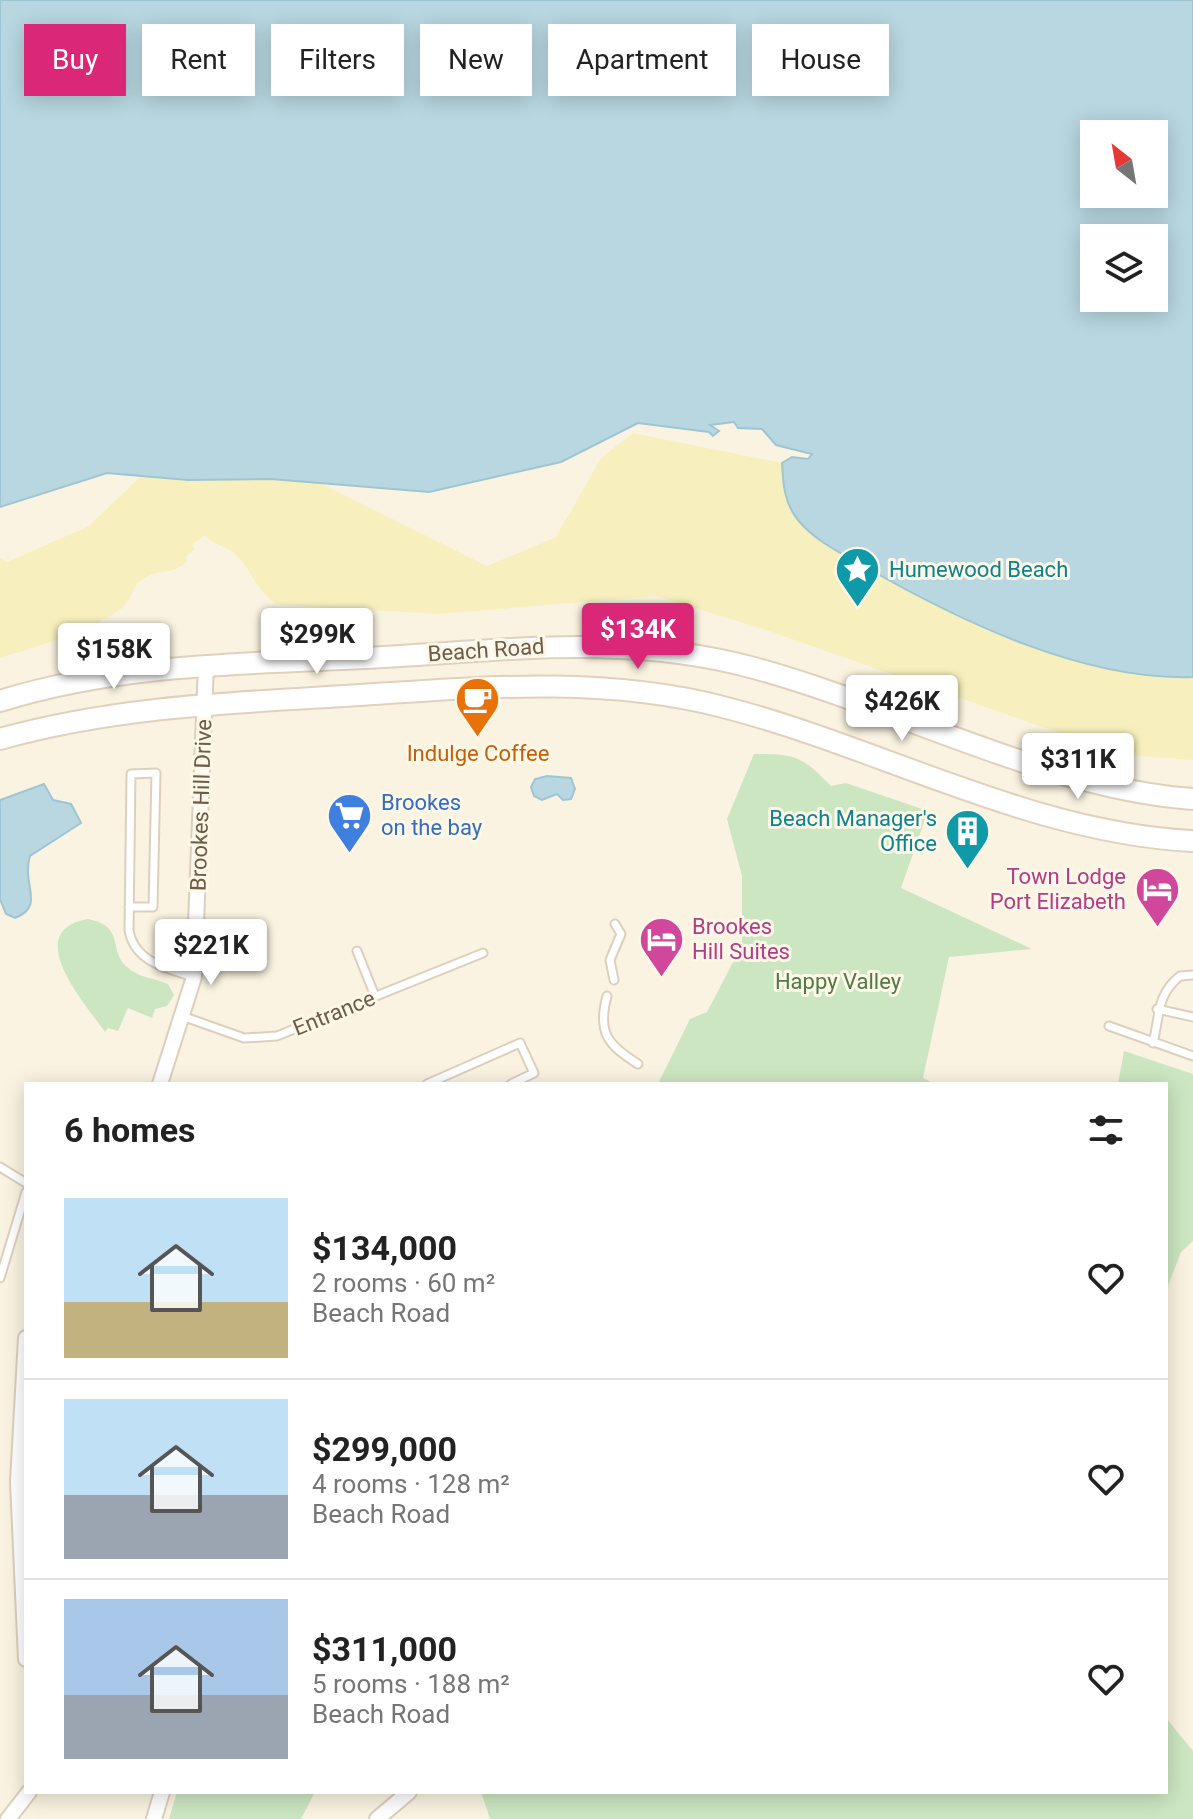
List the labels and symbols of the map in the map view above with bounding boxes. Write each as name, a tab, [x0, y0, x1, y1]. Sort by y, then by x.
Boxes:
north arrow	[1080, 120, 1168, 208]
place icon: Humewood Beach	[834, 545, 882, 608]
place label: Humewood Beach	[889, 557, 1068, 582]
pin: $134K	[582, 603, 694, 671]
pin: $299K	[261, 608, 373, 676]
pin: $158K	[58, 623, 170, 691]
street label: Beach Road	[427, 633, 545, 667]
pin: $426K	[846, 675, 958, 743]
cafe icon: Indulge Coffee	[454, 676, 502, 739]
street label: Brookes Hill Drive	[186, 719, 216, 891]
pin: $311K	[1022, 733, 1134, 801]
place label: Indulge Coffee	[407, 741, 549, 766]
place label: Brookes on the bay	[381, 790, 483, 840]
supermarket icon: Brookes on the bay	[326, 791, 374, 854]
place label: Beach Manager's Office	[769, 806, 937, 856]
building icon: Beach Manager's Office	[944, 807, 992, 870]
place label: Town Lodge Port Elizabeth	[990, 864, 1126, 914]
hotel icon: Town Lodge Port Elizabeth	[1133, 865, 1181, 928]
place label: Brookes Hill Suites	[692, 914, 790, 964]
hotel icon: Brookes Hill Suites	[637, 915, 685, 978]
pin: $221K	[155, 919, 267, 987]
park label: Happy Valley	[775, 969, 902, 994]
street label: Entrance	[289, 985, 379, 1041]

